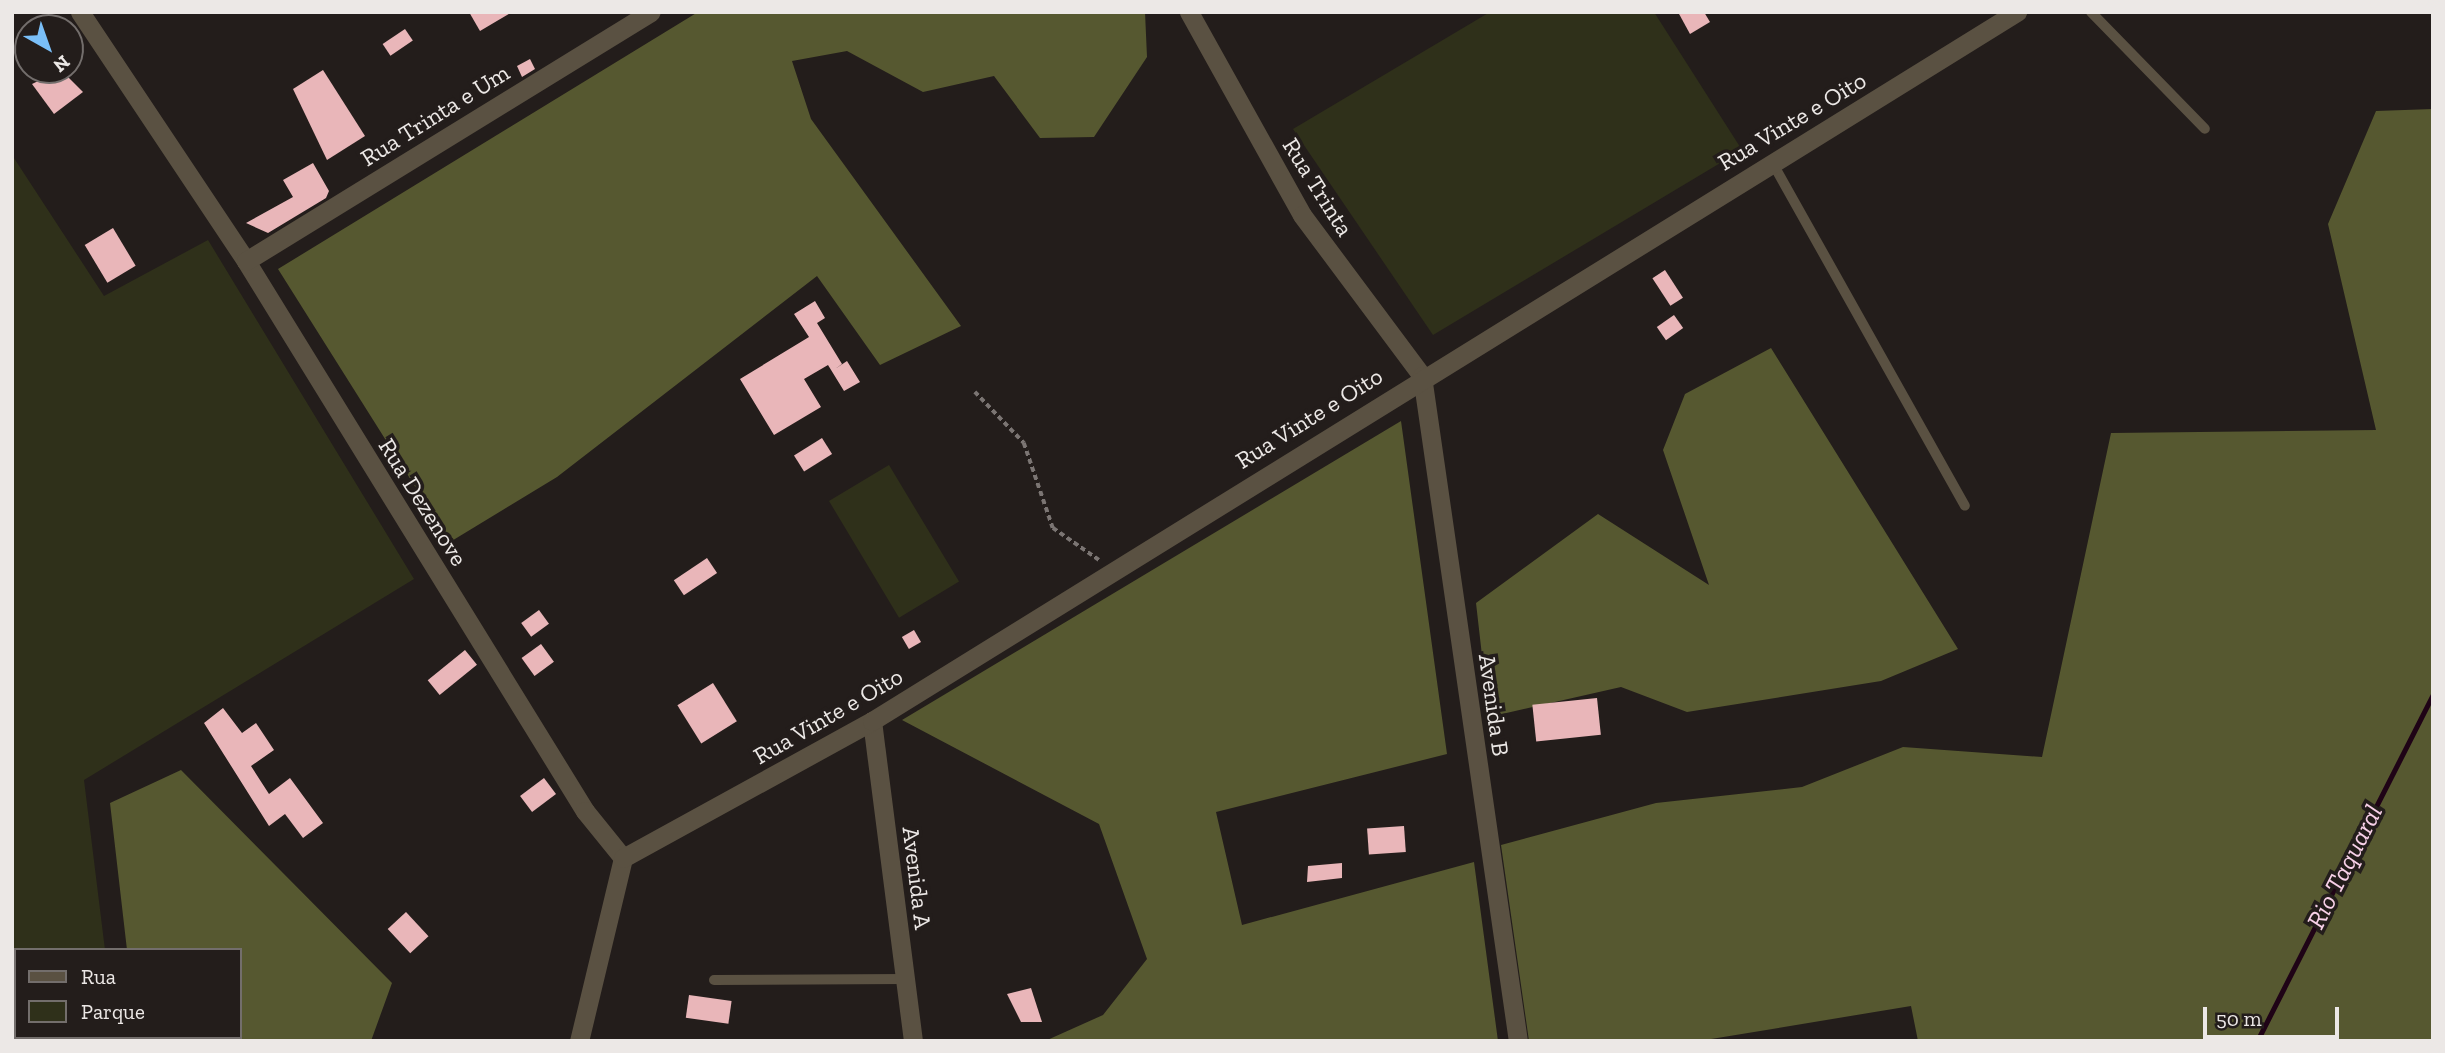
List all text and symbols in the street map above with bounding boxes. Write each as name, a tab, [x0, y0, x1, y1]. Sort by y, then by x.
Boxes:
north arrow	[14, 14, 84, 84]
text: N	[49, 50, 74, 77]
street label: Rua Trinta e Um	[355, 58, 515, 172]
street label: Rua Vinte e Oito	[1712, 65, 1872, 177]
street label: Rua Trinta	[1276, 132, 1360, 242]
street label: Rua Vinte e Oito	[1230, 361, 1388, 475]
street label: Rua Dezenove	[372, 433, 474, 571]
street label: Avenida B	[1473, 652, 1515, 758]
street label: Rua Vinte e Oito	[748, 661, 908, 771]
water label: Rio Taquaral	[2300, 799, 2390, 935]
street label: Avenida A	[896, 825, 938, 931]
legend	[14, 948, 242, 1039]
text: Rua	[81, 964, 116, 989]
scale bar	[2207, 993, 2344, 1038]
text: Parque	[81, 999, 145, 1024]
text: 50 m	[2216, 1006, 2262, 1031]

